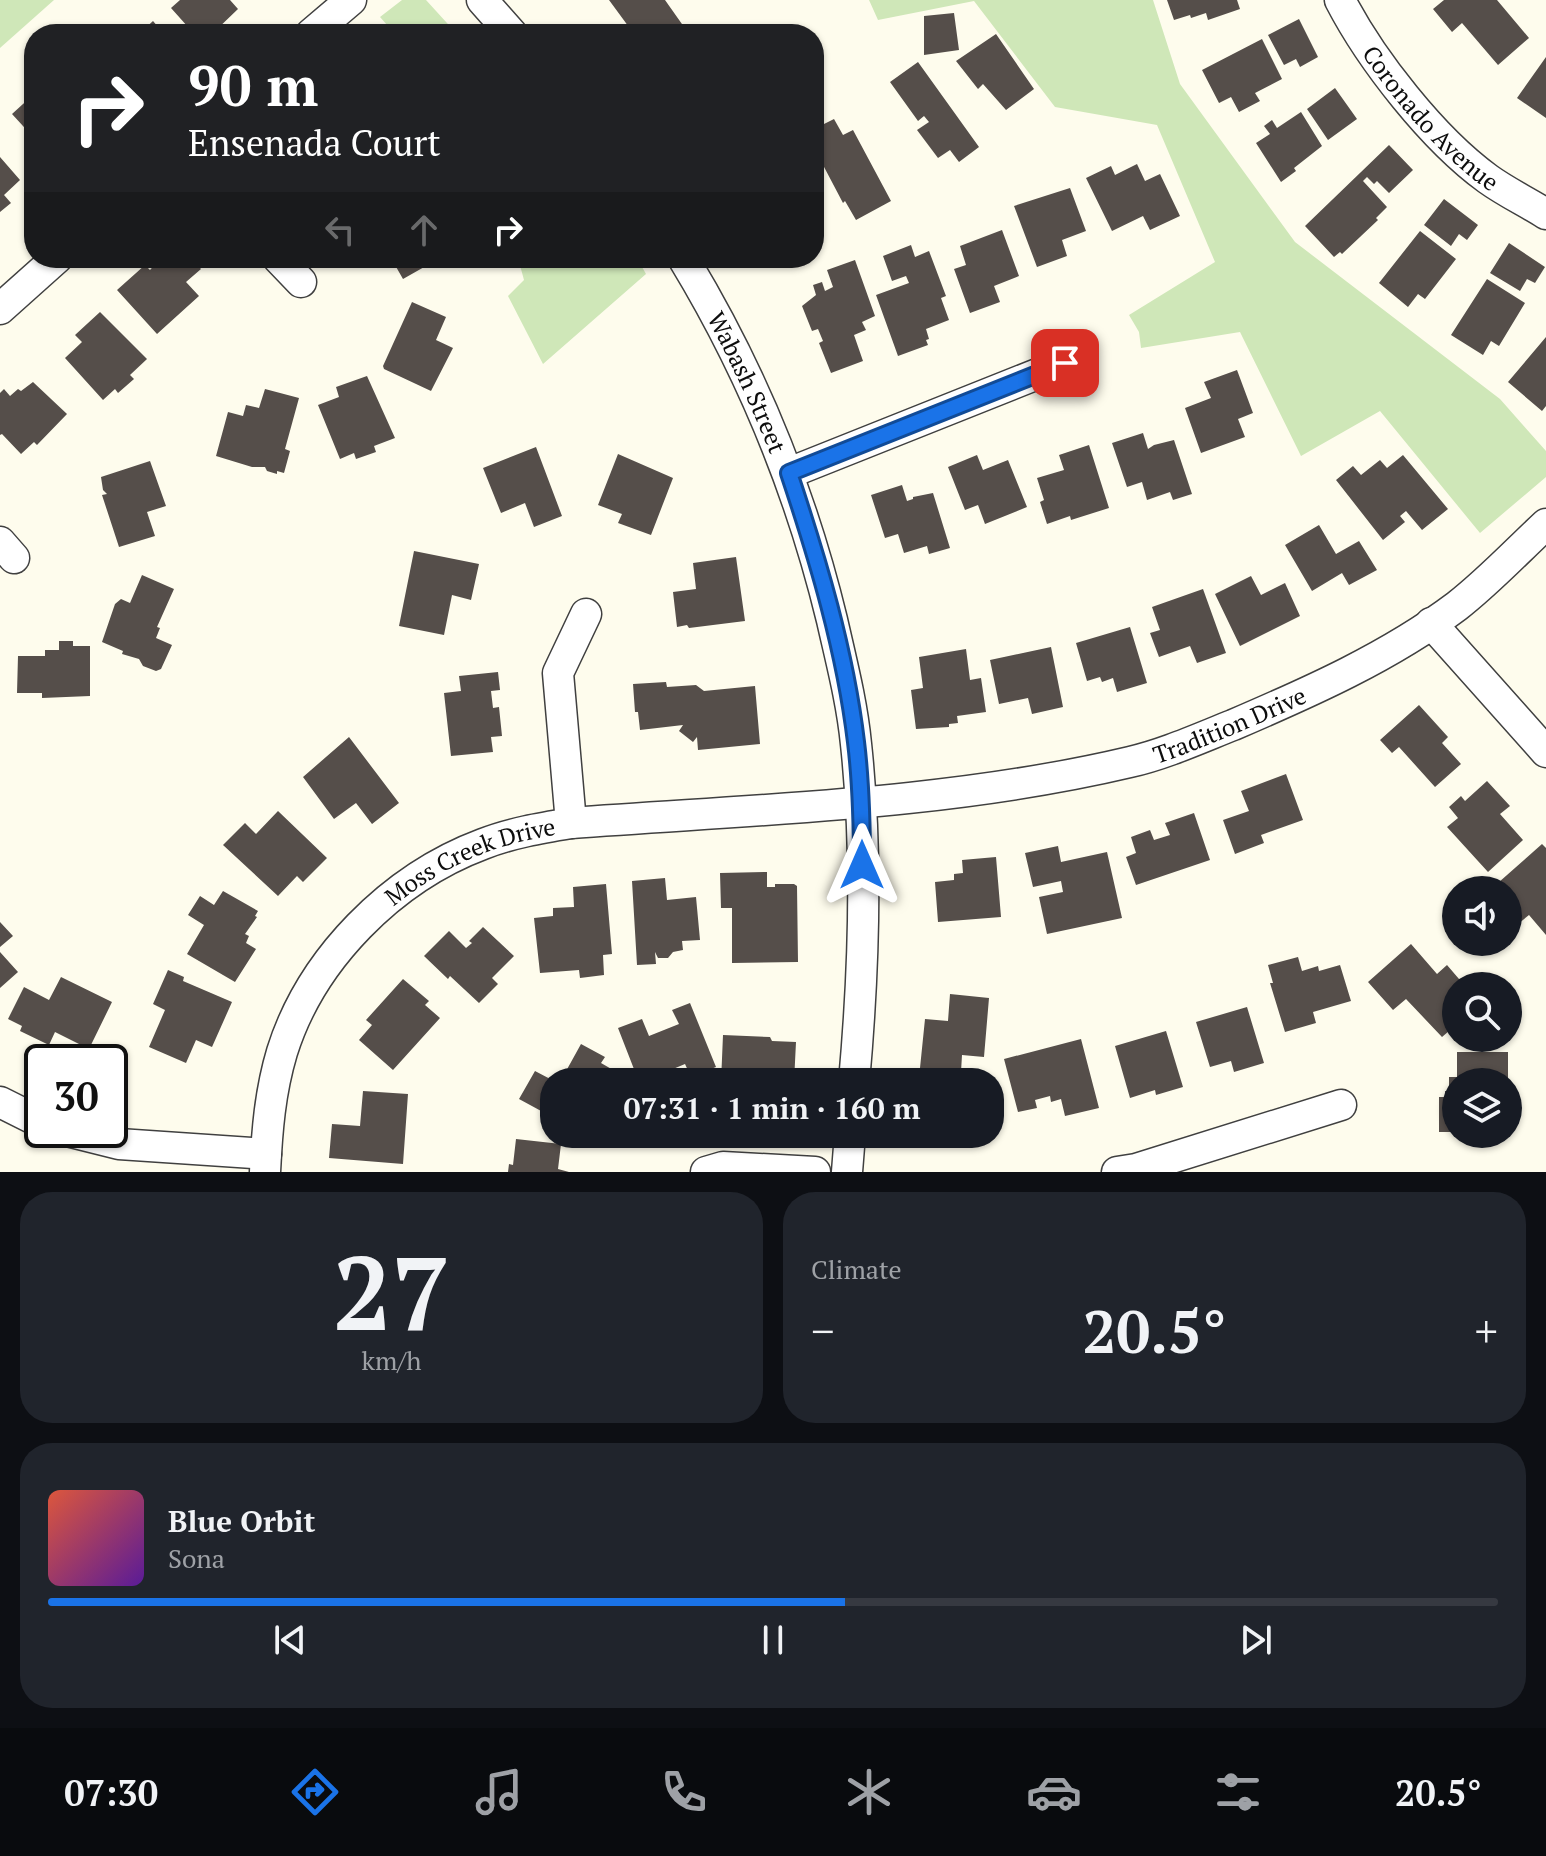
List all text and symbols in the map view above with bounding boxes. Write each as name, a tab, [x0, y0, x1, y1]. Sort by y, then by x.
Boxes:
street label: Coronado Avenue	[1356, 39, 1505, 198]
text: 90 m	[188, 48, 318, 122]
icon: right	[56, 56, 160, 160]
text: Ensenada Court	[188, 119, 441, 166]
icon: left	[318, 208, 362, 252]
icon: ahead	[402, 208, 446, 252]
icon: right	[486, 208, 530, 252]
street label: Wabash Street	[701, 306, 794, 458]
pin	[1031, 329, 1099, 397]
icon: arrive	[1043, 341, 1087, 385]
street label: Tradition Drive	[1149, 679, 1311, 771]
street label: Moss Creek Drive	[378, 810, 558, 912]
position arrow	[820, 823, 904, 907]
map controls	[1442, 876, 1522, 1148]
button: sound	[1442, 876, 1522, 956]
button: search	[1442, 972, 1522, 1052]
speed limit sign: 30	[24, 1044, 128, 1148]
button: layers	[1442, 1068, 1522, 1148]
text: 07:31 · 1 min · 160 m	[624, 1088, 920, 1128]
text: 27	[333, 1222, 450, 1360]
text: Climate	[811, 1252, 902, 1286]
text: 20.5°	[1082, 1291, 1227, 1370]
text: −	[811, 1301, 834, 1360]
text: +	[1475, 1301, 1498, 1360]
text: km/h	[361, 1343, 422, 1377]
text: Blue Orbit	[168, 1501, 315, 1541]
text: Sona	[168, 1541, 225, 1575]
icon: previous	[268, 1618, 312, 1662]
icon: pause	[751, 1618, 795, 1662]
icon: next	[1234, 1618, 1278, 1662]
icon: directions	[287, 1764, 343, 1820]
icon: music	[471, 1764, 527, 1820]
icon: phone	[656, 1764, 712, 1820]
icon: climate	[841, 1764, 897, 1820]
icon: car	[1026, 1764, 1082, 1820]
icon: filters	[1210, 1764, 1266, 1820]
text: 07:30	[64, 1769, 158, 1816]
text: 20.5°	[1395, 1769, 1482, 1816]

